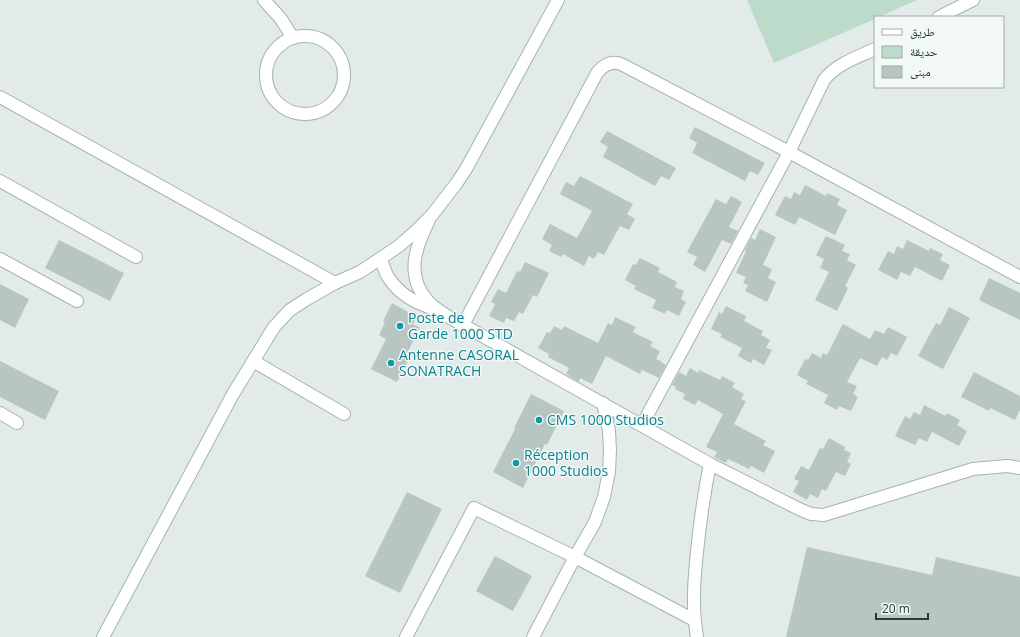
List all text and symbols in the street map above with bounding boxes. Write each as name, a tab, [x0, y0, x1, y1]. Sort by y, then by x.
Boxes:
legend	[874, 16, 1004, 88]
text: طريق	[910, 23, 935, 40]
text: حديقة	[910, 43, 938, 60]
text: مبنى	[910, 63, 931, 80]
place label: Poste de Garde 1000 STD	[408, 308, 513, 343]
marker: Poste de Garde 1000 STD	[395, 321, 405, 331]
place label: Antenne CASORAL SONATRACH	[399, 345, 519, 380]
marker: Antenne CASORAL SONATRACH	[386, 358, 396, 368]
place label: CMS 1000 Studios	[547, 410, 664, 429]
marker: CMS 1000 Studios	[534, 415, 544, 425]
place label: Réception 1000 Studios	[524, 445, 608, 480]
marker: Réception 1000 Studios	[511, 458, 521, 468]
scale bar	[876, 595, 928, 621]
text: 20 m	[882, 600, 910, 617]

